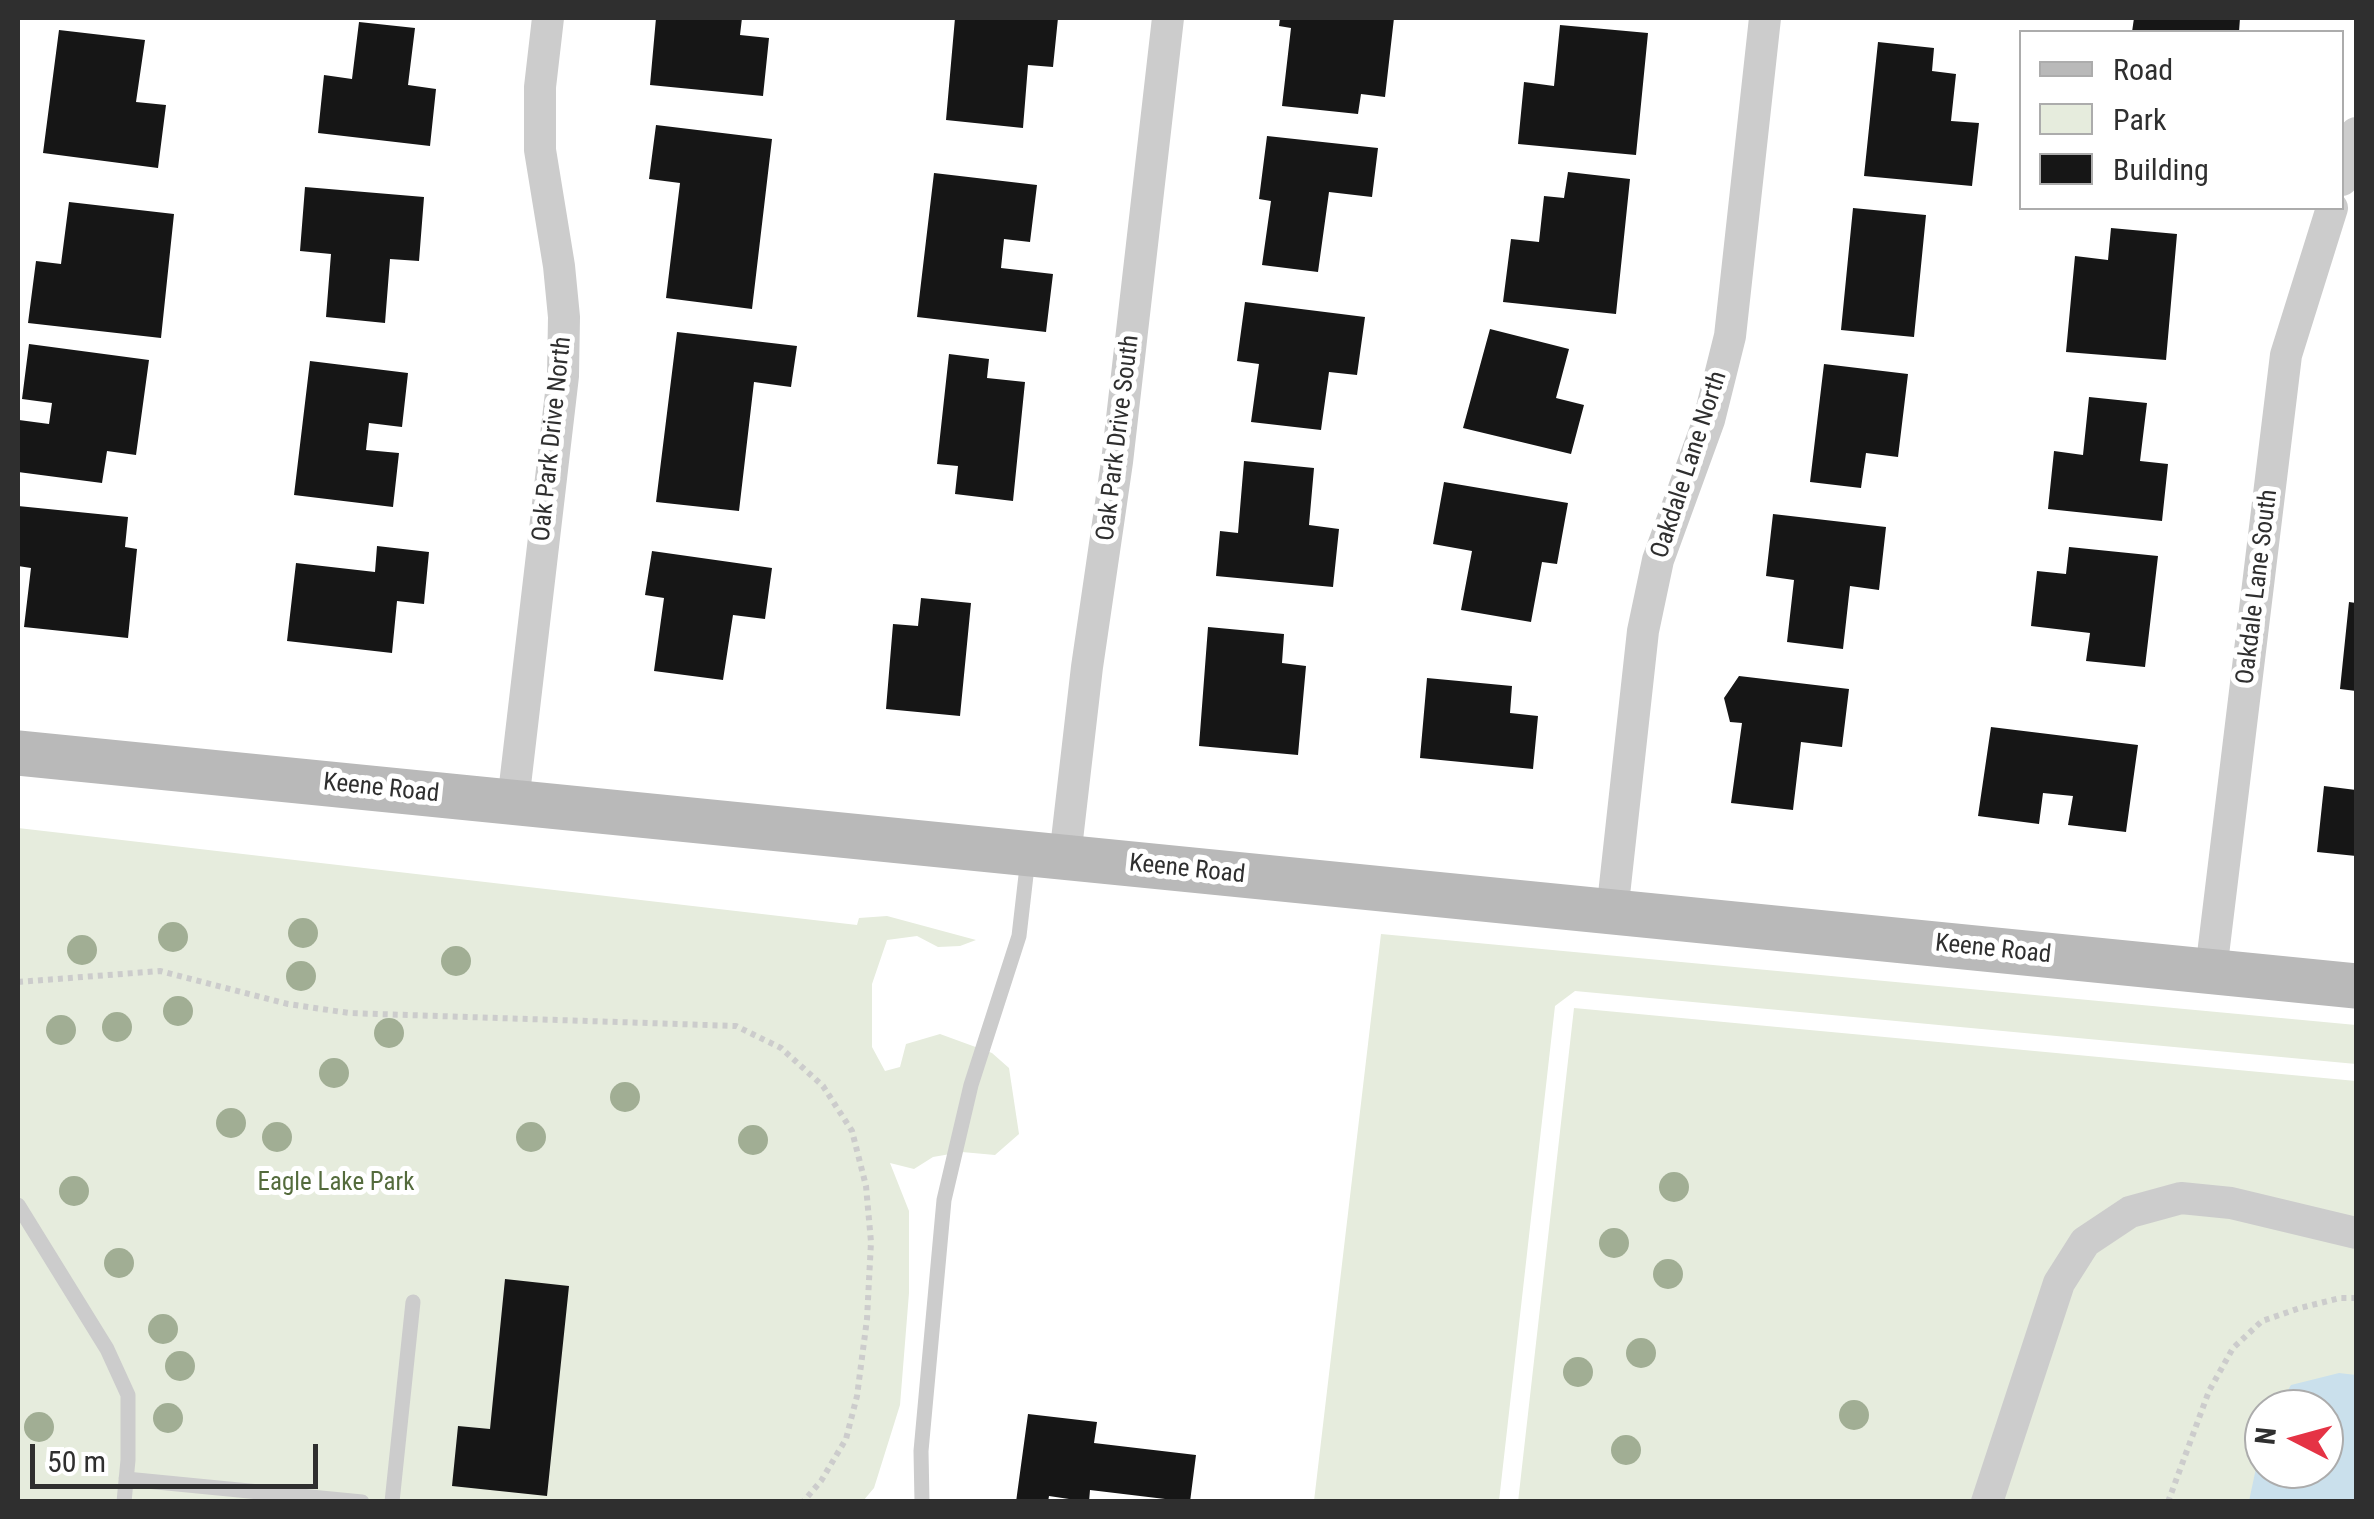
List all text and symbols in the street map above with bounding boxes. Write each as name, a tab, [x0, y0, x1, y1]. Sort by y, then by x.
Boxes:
legend	[2019, 30, 2344, 210]
text: Road	[2113, 52, 2173, 87]
text: Park	[2113, 102, 2167, 137]
text: Building	[2113, 152, 2209, 187]
street label: Oak Park Drive South	[1091, 333, 1147, 543]
street label: Oak Park Drive North	[527, 335, 579, 543]
street label: Oakdale Lane North	[1646, 368, 1734, 562]
street label: Oakdale Lane South	[2231, 488, 2285, 686]
street label: Keene Road	[321, 768, 441, 810]
street label: Keene Road	[1127, 849, 1247, 891]
street label: Keene Road	[1933, 929, 2053, 971]
park label: Eagle Lake Park	[258, 1169, 414, 1199]
north arrow	[2244, 1389, 2344, 1489]
scale bar	[35, 1424, 322, 1486]
text: N	[2248, 1426, 2283, 1446]
text: 50 m	[47, 1444, 106, 1479]

